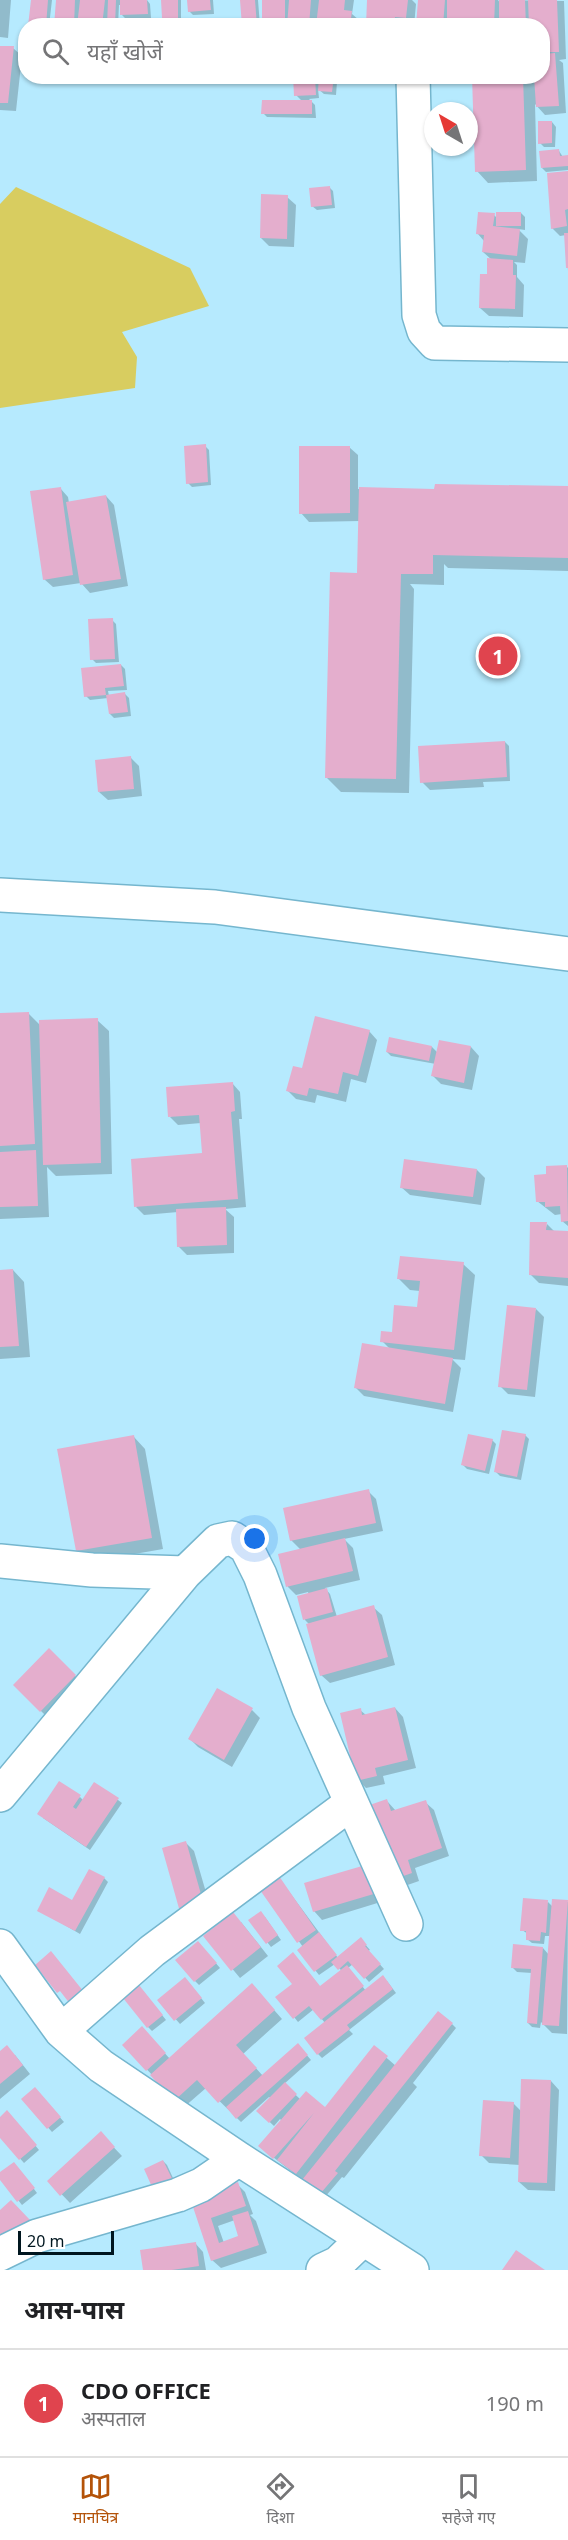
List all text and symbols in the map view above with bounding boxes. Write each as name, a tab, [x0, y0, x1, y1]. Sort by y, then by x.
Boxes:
search box	[18, 18, 550, 84]
icon: search	[39, 35, 72, 68]
text: यहाँ खोजें	[87, 36, 163, 66]
north arrow	[424, 102, 478, 156]
pin: 1	[478, 634, 518, 678]
your location	[240, 1524, 269, 1553]
scale bar	[18, 2228, 114, 2256]
text: 20 m	[27, 2230, 64, 2252]
text: आस-पास	[24, 2291, 124, 2327]
text: CDO OFFICE	[81, 2375, 211, 2405]
text: 1	[38, 2390, 49, 2417]
text: 190 m	[486, 2390, 544, 2417]
text: अस्पताल	[81, 2405, 146, 2432]
tab: मानचित्र	[73, 2470, 118, 2528]
tab: दिशा	[264, 2470, 297, 2528]
tab: सहेजे गए	[442, 2470, 495, 2528]

